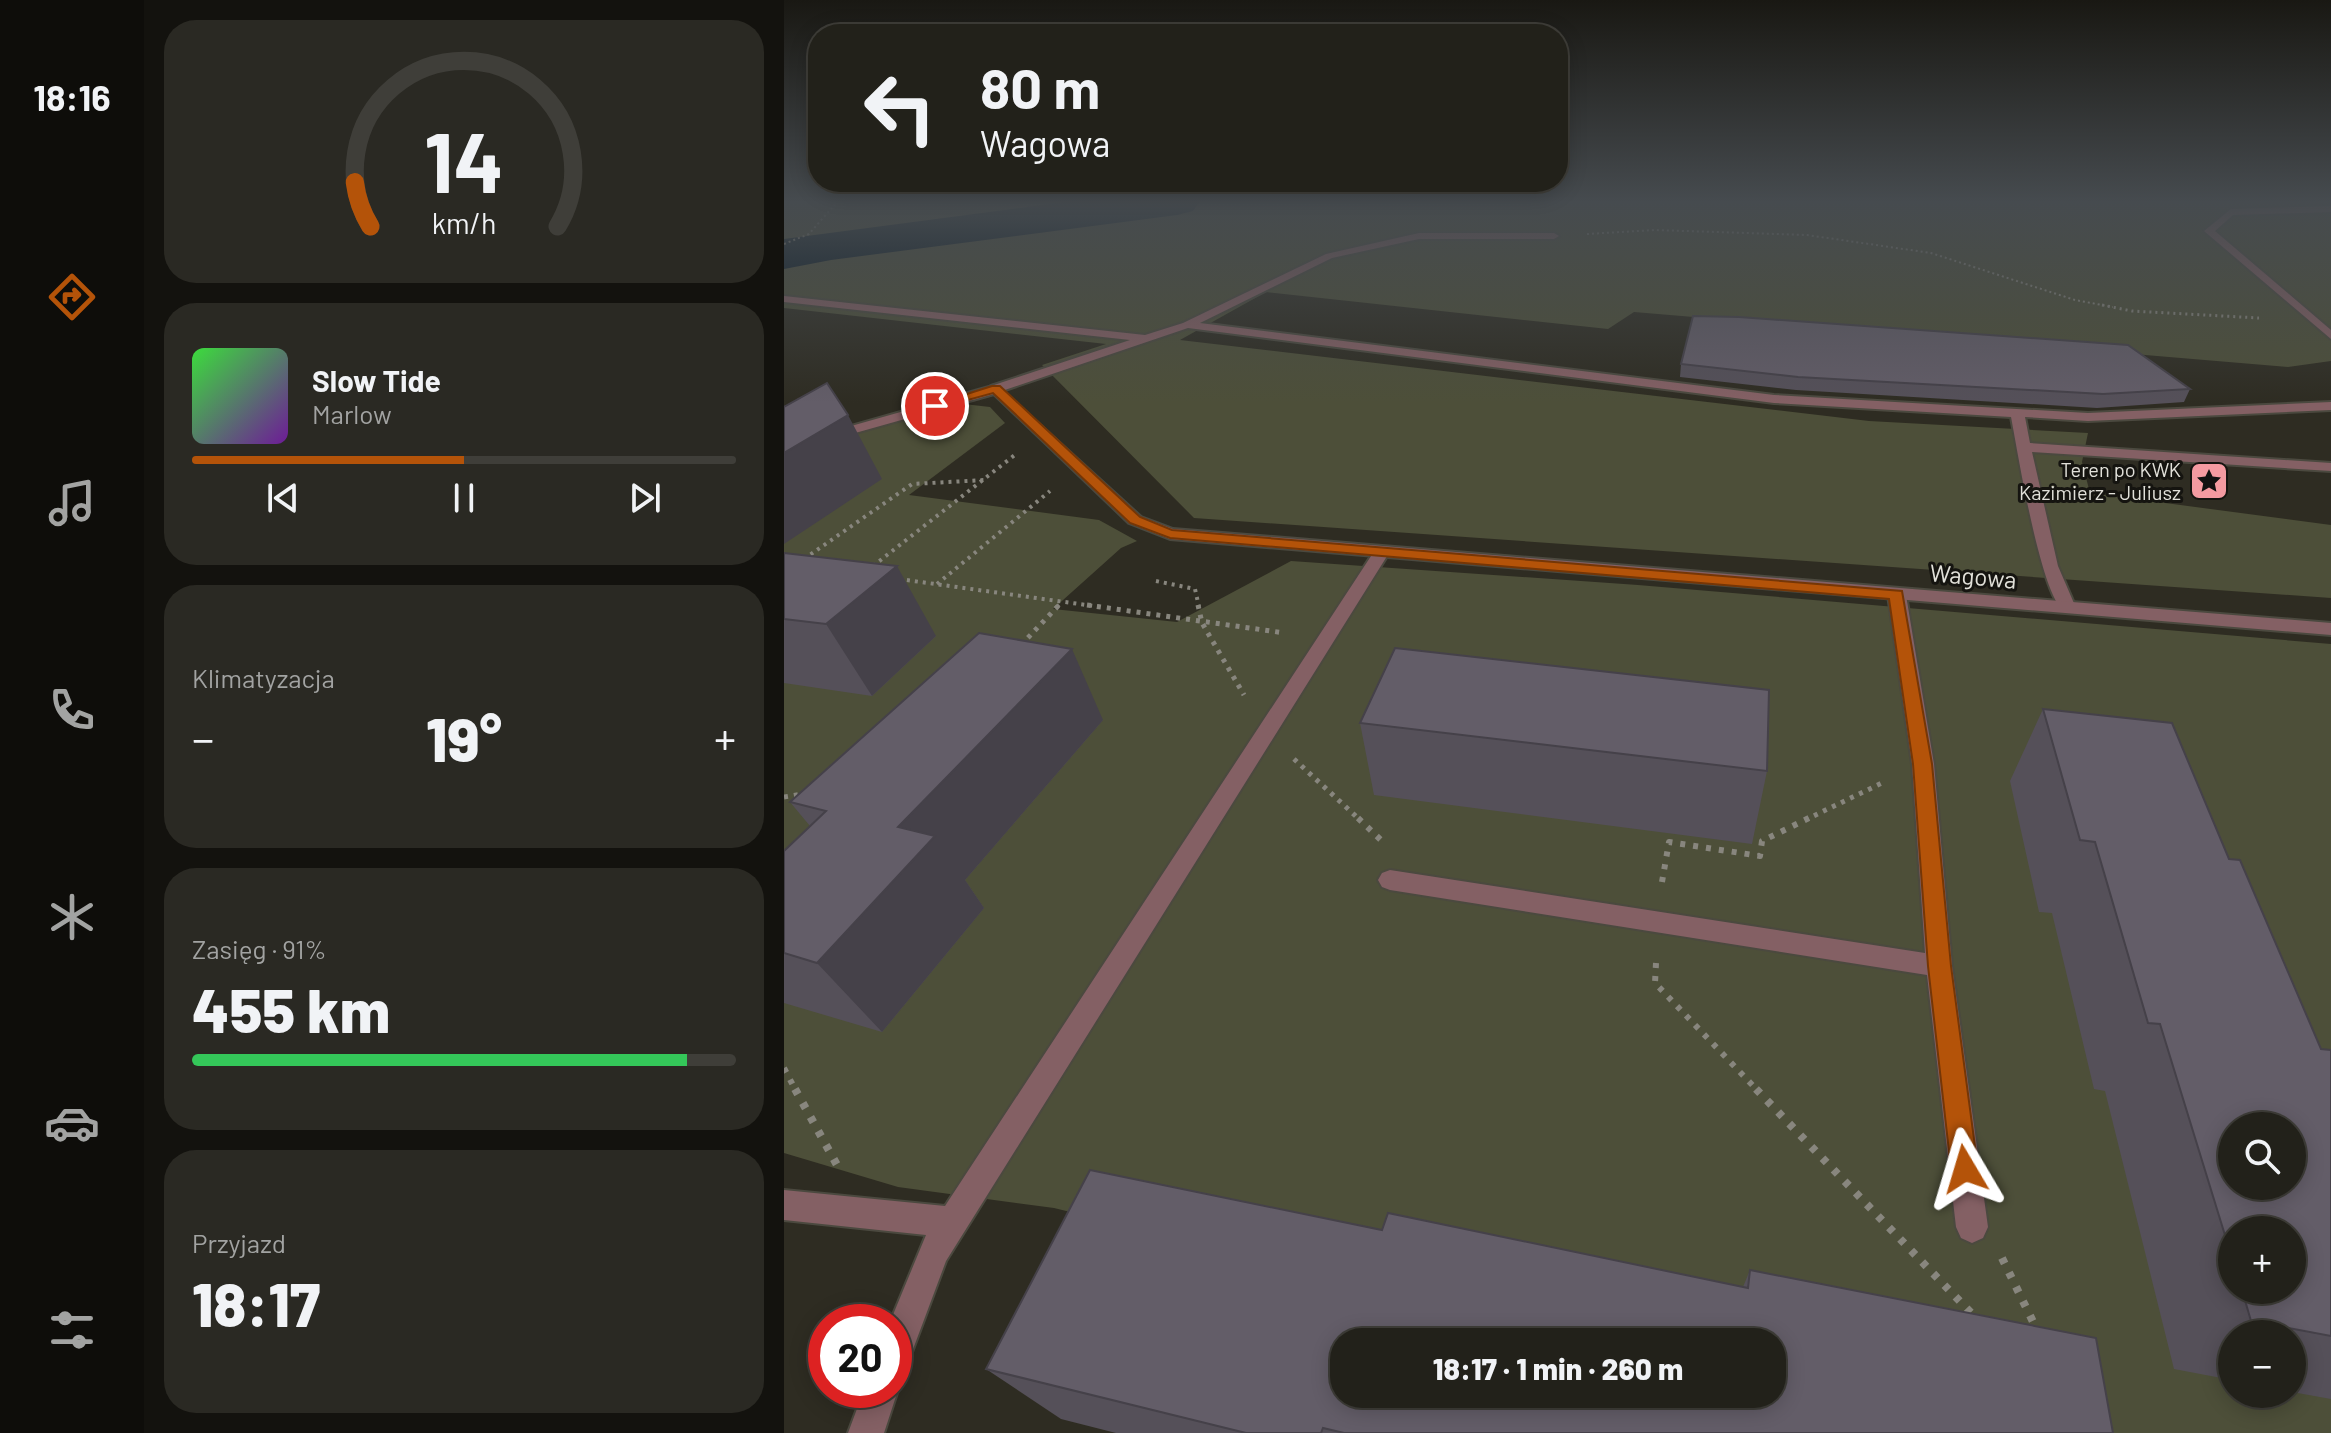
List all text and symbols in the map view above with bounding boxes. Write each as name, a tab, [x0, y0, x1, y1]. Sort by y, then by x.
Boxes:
text: 80 m	[980, 53, 1100, 120]
icon: left	[848, 56, 952, 160]
text: 18:16	[33, 75, 111, 118]
text: 14	[424, 110, 504, 210]
text: Wagowa	[980, 121, 1110, 164]
text: km/h	[432, 205, 496, 240]
icon: directions	[44, 269, 100, 325]
text: Slow Tide	[312, 362, 441, 398]
pin	[901, 372, 969, 440]
icon: arrive	[913, 384, 957, 428]
text: Marlow	[312, 398, 392, 429]
place label: Teren po KWK Kazimierz - Juliusz	[2019, 457, 2181, 504]
place icon: Teren po KWK Kazimierz - Juliusz	[2188, 460, 2230, 502]
icon: music	[44, 475, 100, 531]
icon: previous	[261, 476, 305, 520]
icon: pause	[442, 476, 486, 520]
icon: next	[623, 476, 667, 520]
street label: Wagowa	[1929, 557, 2018, 594]
text: Klimatyzacja	[192, 662, 335, 693]
icon: phone	[44, 682, 100, 738]
text: 19°	[426, 702, 502, 774]
text: −	[192, 711, 214, 764]
text: +	[714, 711, 736, 764]
icon: climate	[44, 889, 100, 945]
text: Zasięg · 91%	[192, 933, 327, 964]
text: 455 km	[192, 973, 390, 1045]
icon: car	[44, 1095, 100, 1151]
map controls	[2218, 1112, 2306, 1408]
button: search	[2218, 1112, 2306, 1200]
position arrow	[1923, 1127, 2007, 1211]
button: +	[2218, 1216, 2306, 1304]
text: Przyjazd	[192, 1227, 286, 1258]
text: 18:17	[192, 1267, 320, 1339]
icon: filters	[44, 1302, 100, 1358]
speed limit sign: 20	[808, 1304, 912, 1408]
button: −	[2218, 1320, 2306, 1408]
text: 18:17 · 1 min · 260 m	[1433, 1350, 1683, 1386]

